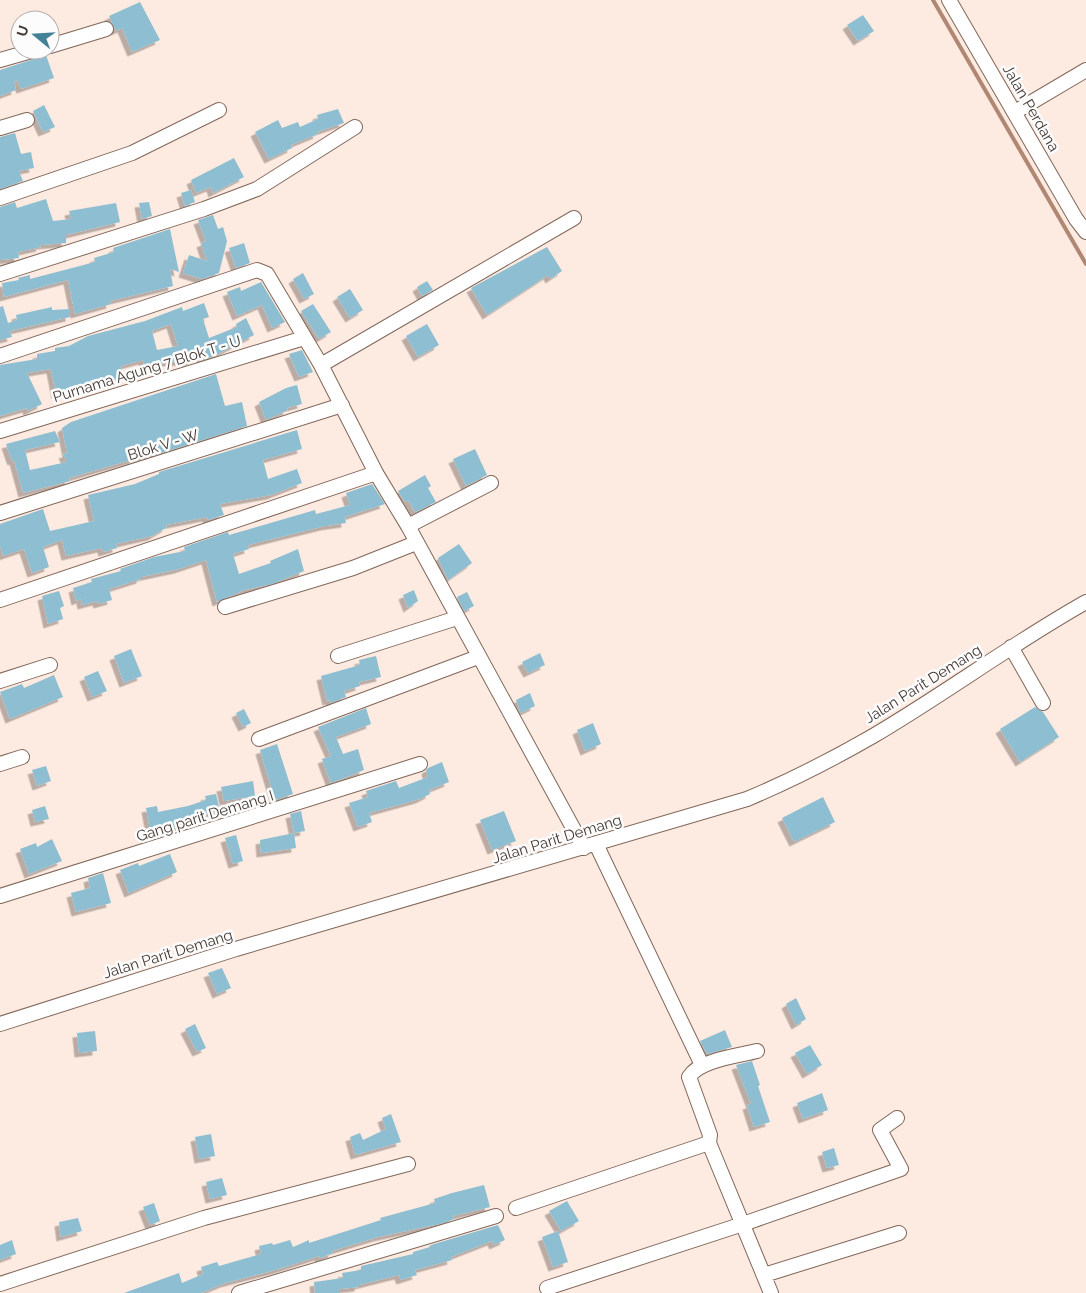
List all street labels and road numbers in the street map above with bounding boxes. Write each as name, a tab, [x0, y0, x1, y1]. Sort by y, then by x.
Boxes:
street label: Jalan Perdana	[999, 61, 1063, 155]
street label: Purnama Agung 7 Blok T - U	[51, 332, 243, 406]
street label: Blok V - W	[125, 426, 201, 464]
street label: Jalan Parit Demang	[861, 641, 985, 727]
street label: Gang parit Demang I	[134, 787, 276, 845]
street label: Jalan Parit Demang	[490, 811, 624, 867]
street label: Jalan Parit Demang	[101, 926, 235, 982]

